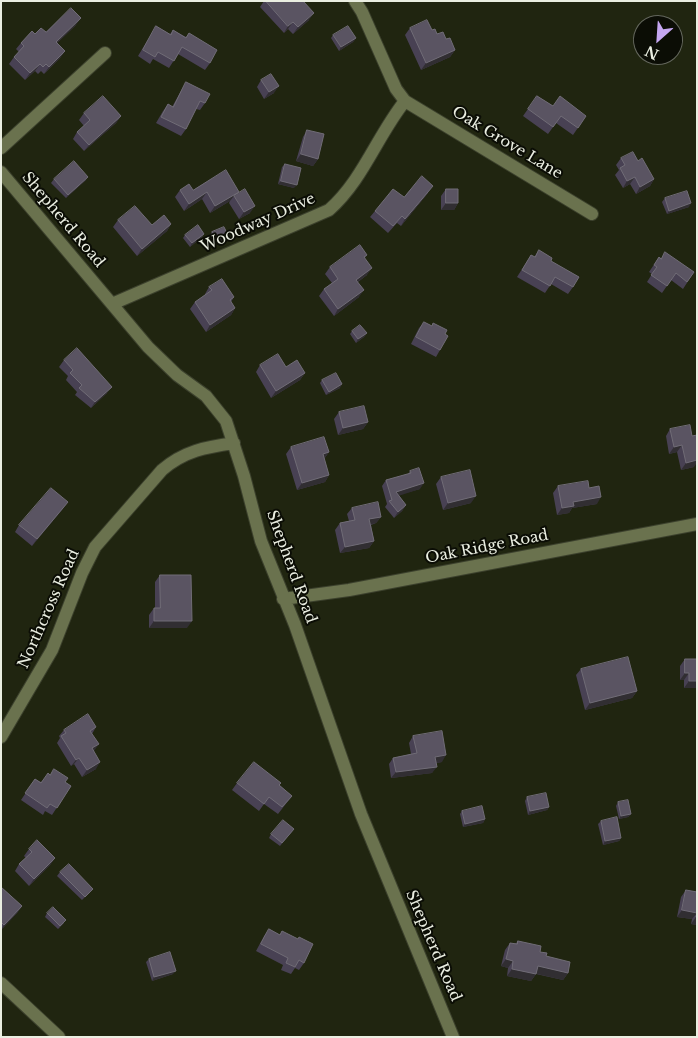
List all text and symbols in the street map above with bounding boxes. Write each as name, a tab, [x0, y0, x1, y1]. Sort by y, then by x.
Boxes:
north arrow	[633, 15, 683, 65]
text: N	[642, 42, 662, 64]
street label: Oak Grove Lane	[449, 103, 565, 183]
street label: Shepherd Road	[18, 169, 108, 271]
street label: Woodway Drive	[198, 190, 318, 256]
street label: Shepherd Road	[262, 508, 320, 626]
street label: Oak Ridge Road	[424, 526, 550, 568]
street label: Northcross Road	[15, 547, 83, 671]
street label: Shepherd Road	[401, 888, 465, 1004]

